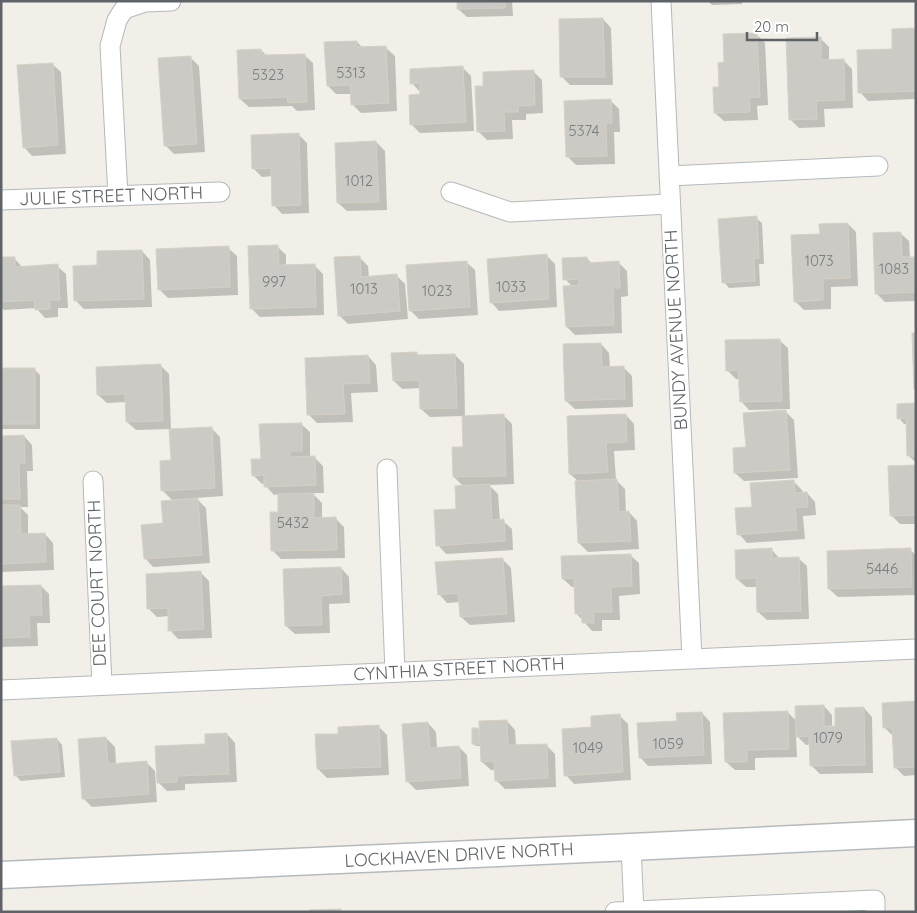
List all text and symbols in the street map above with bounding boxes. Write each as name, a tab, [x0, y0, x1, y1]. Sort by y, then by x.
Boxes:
scale bar	[747, 10, 817, 42]
text: 20 m	[754, 17, 789, 36]
house number: 5313	[336, 63, 366, 82]
house number: 5323	[252, 65, 284, 84]
house number: 5374	[568, 121, 600, 140]
house number: 1012	[345, 171, 373, 190]
street label: JULIE STREET NORTH	[19, 181, 203, 210]
street label: BUNDY AVENUE NORTH	[659, 229, 692, 431]
house number: 1073	[804, 251, 834, 270]
house number: 1083	[879, 259, 909, 278]
house number: 997	[262, 272, 286, 291]
house number: 1033	[496, 277, 526, 296]
house number: 1013	[350, 279, 378, 298]
house number: 1023	[422, 281, 452, 300]
street label: DEE COURT NORTH	[82, 499, 111, 667]
house number: 5432	[277, 513, 309, 532]
house number: 5446	[866, 559, 898, 578]
street label: CYNTHIA STREET NORTH	[353, 651, 565, 686]
house number: 1079	[813, 728, 843, 747]
house number: 1059	[652, 734, 684, 753]
house number: 1049	[573, 738, 603, 757]
street label: LOCKHAVEN DRIVE NORTH	[344, 837, 574, 872]

